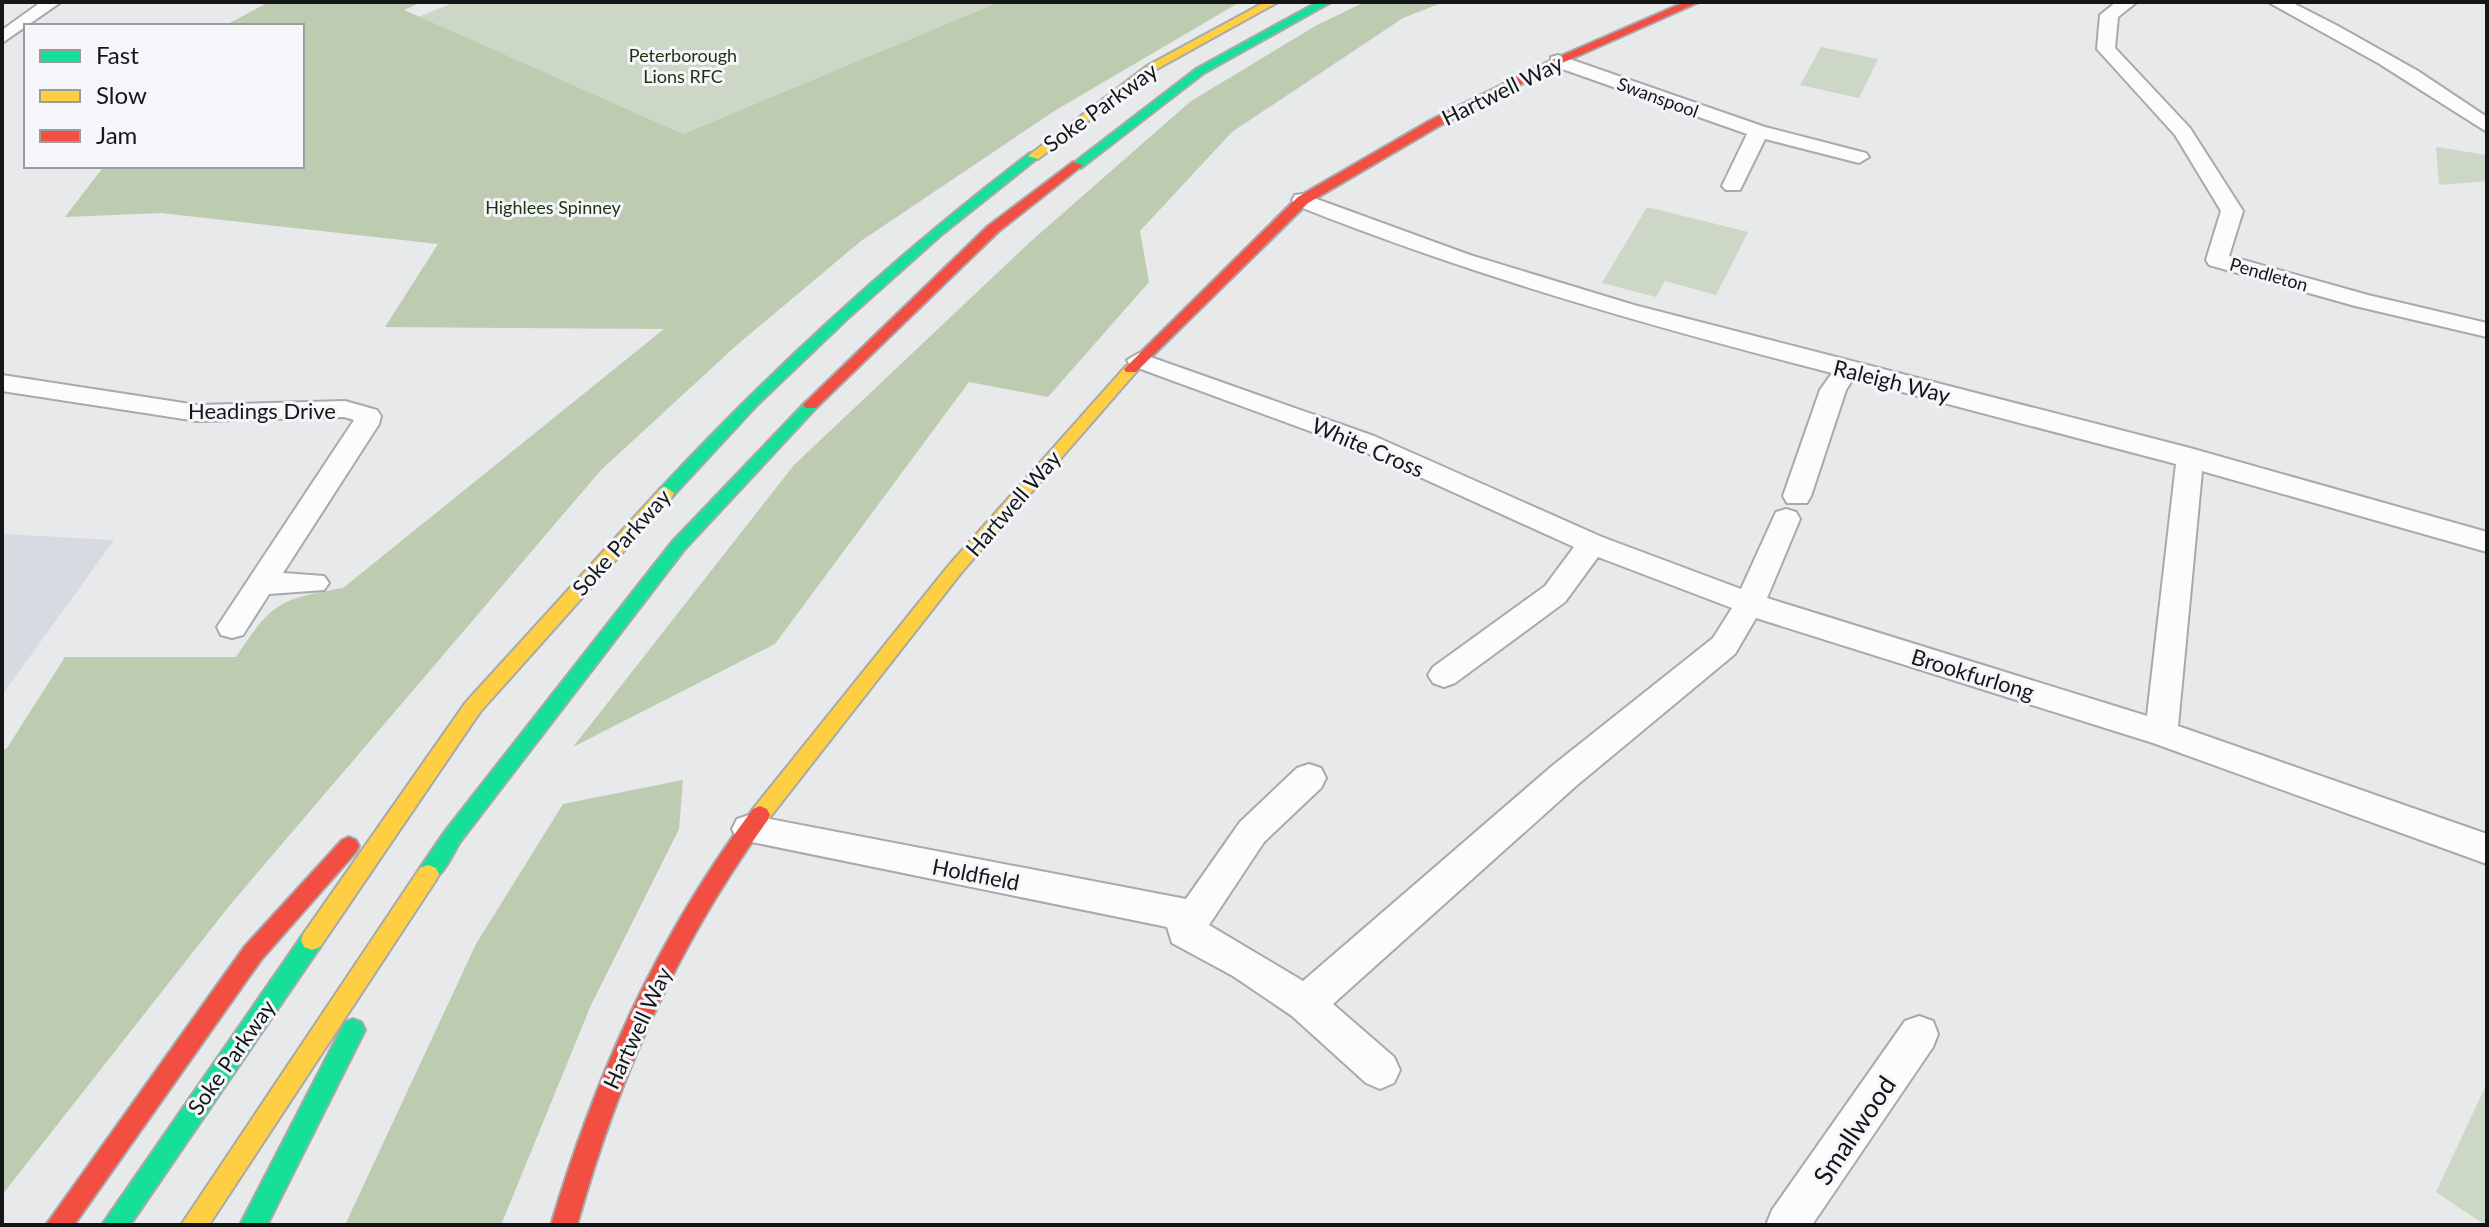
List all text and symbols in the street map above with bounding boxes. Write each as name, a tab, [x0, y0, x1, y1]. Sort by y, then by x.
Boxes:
legend	[24, 24, 304, 168]
text: Fast	[96, 40, 139, 69]
park label: Peterborough Lions RFC	[629, 44, 737, 87]
street label: Hartwell Way	[1437, 49, 1568, 131]
street label: Soke Parkway	[1038, 56, 1163, 157]
street label: Swanspool	[1614, 72, 1702, 122]
text: Slow	[96, 80, 147, 109]
text: Jam	[96, 120, 137, 149]
park label: Highlees Spinney	[485, 196, 622, 218]
street label: Pendleton	[2227, 252, 2311, 296]
street label: Raleigh Way	[1831, 353, 1954, 409]
street label: Headings Drive	[188, 397, 336, 424]
street label: White Cross	[1308, 411, 1428, 483]
street label: Hartwell Way	[960, 444, 1067, 561]
street label: Soke Parkway	[566, 483, 676, 601]
street label: Brookfurlong	[1908, 643, 2038, 705]
street label: Holdfield	[930, 852, 1022, 896]
street label: Hartwell Way	[597, 962, 677, 1093]
street label: Soke Parkway	[181, 994, 281, 1120]
street label: Smallwood	[1806, 1069, 1902, 1191]

